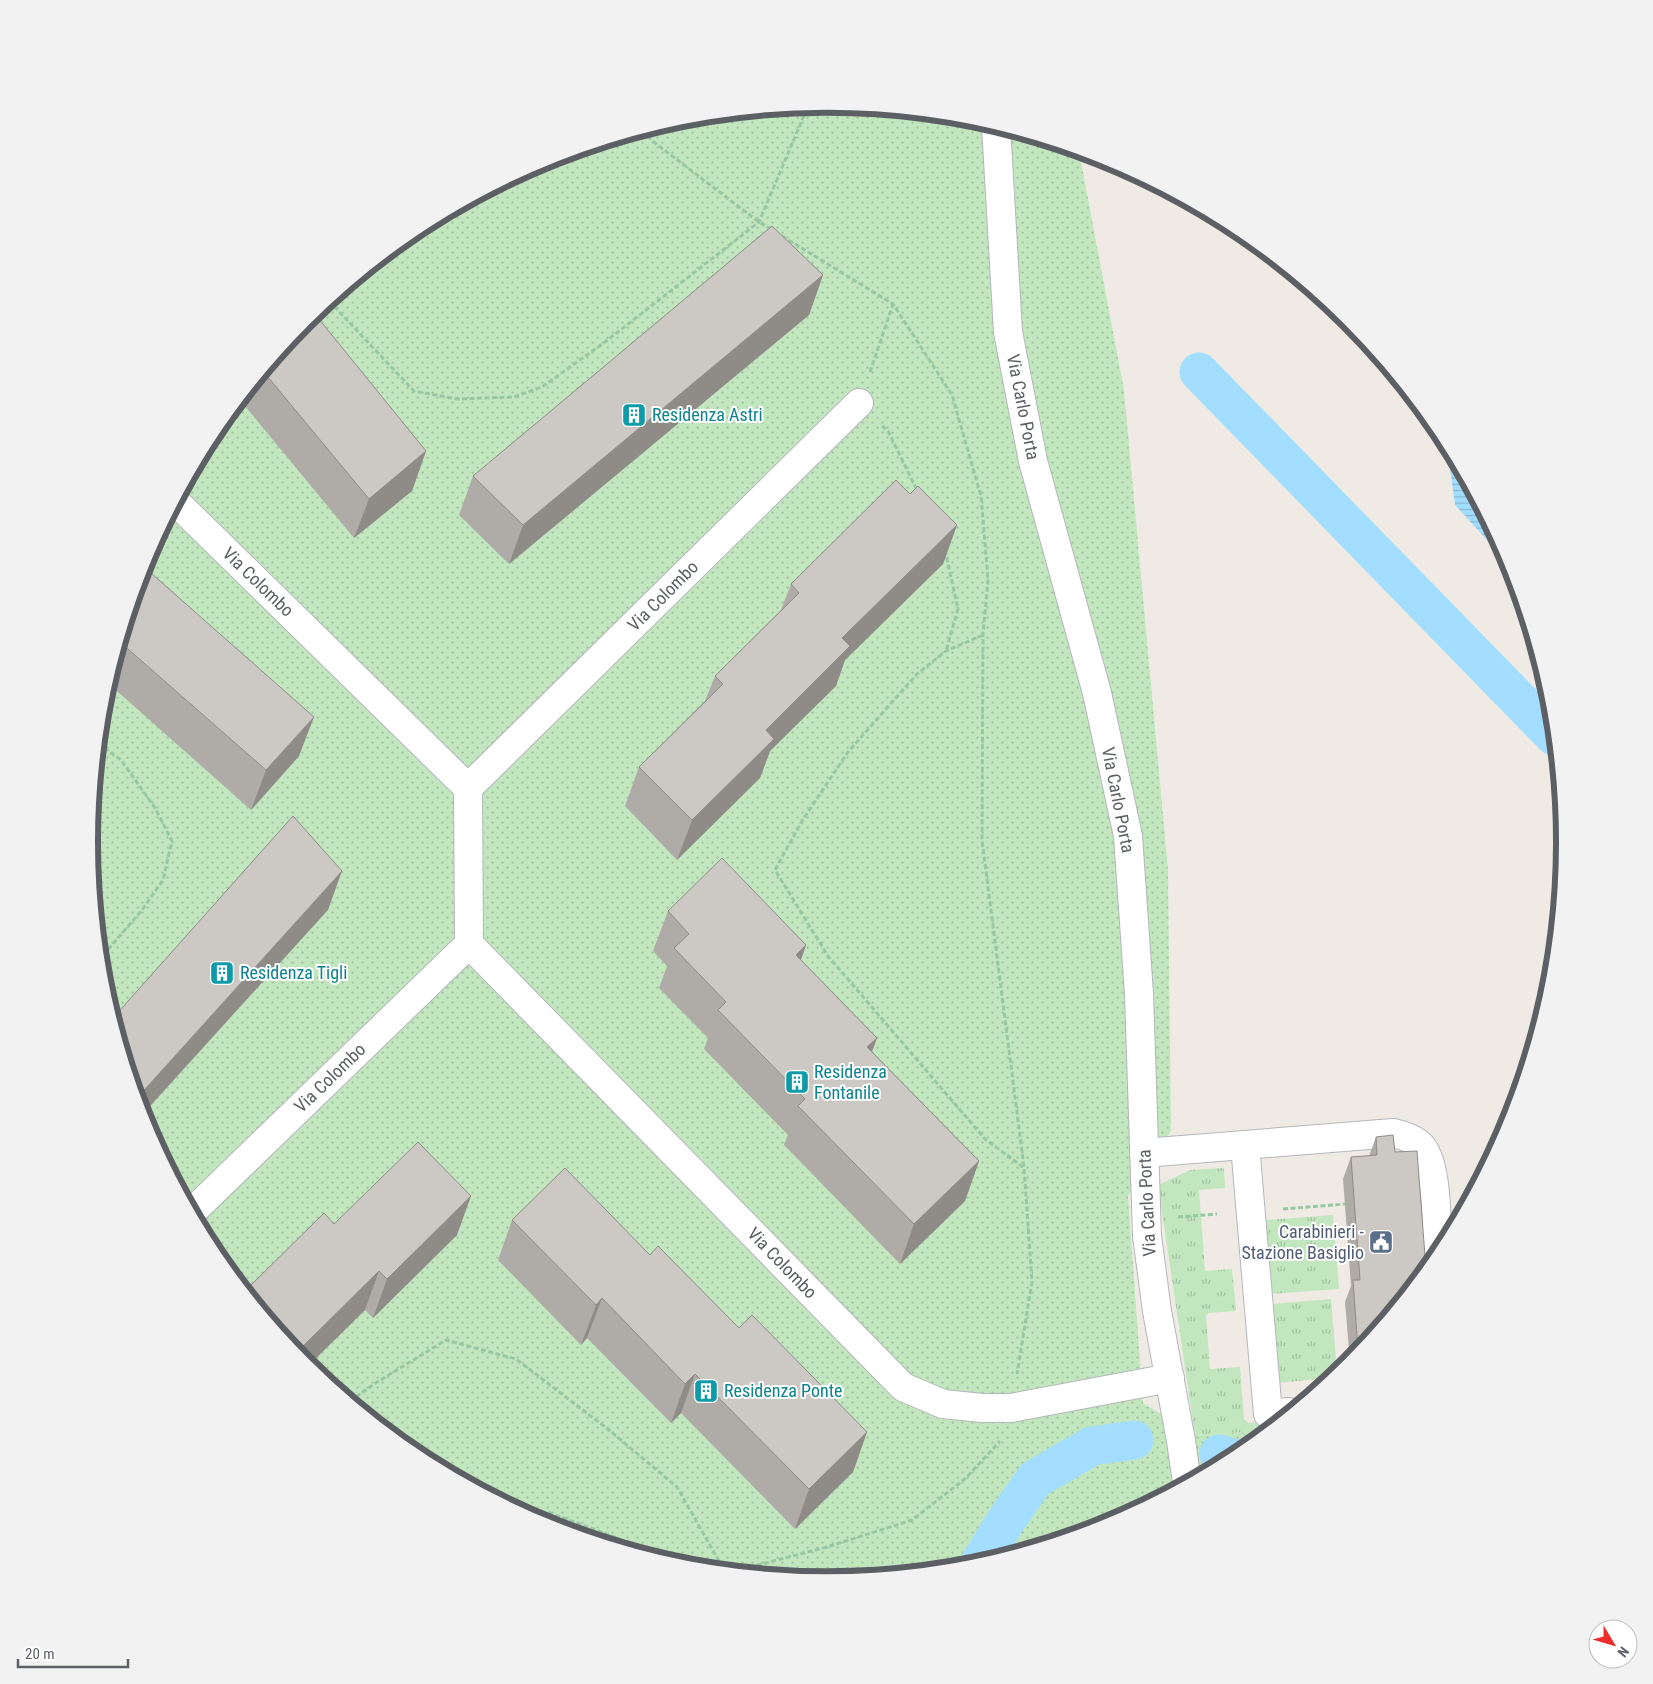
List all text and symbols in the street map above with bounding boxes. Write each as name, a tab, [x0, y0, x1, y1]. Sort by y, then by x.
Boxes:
street label: Via Carlo Porta	[1003, 352, 1044, 462]
building icon: Residenza Astri	[621, 402, 647, 428]
place label: Residenza Astri	[652, 404, 763, 425]
street label: Via Colombo	[218, 543, 298, 621]
street label: Via Colombo	[623, 556, 702, 635]
street label: Via Carlo Porta	[1098, 745, 1139, 855]
building icon: Residenza Tigli	[209, 960, 235, 986]
place label: Residenza Tigli	[240, 962, 347, 983]
street label: Via Colombo	[290, 1039, 370, 1117]
place label: Residenza Fontanile	[814, 1061, 887, 1103]
building icon: Residenza Fontanile	[784, 1069, 810, 1095]
street label: Via Carlo Porta	[1133, 1149, 1160, 1257]
place label: Carabinieri - Stazione Basiglio	[1241, 1221, 1365, 1263]
street label: Via Colombo	[743, 1223, 821, 1303]
public building icon: Carabinieri - Stazione Basiglio	[1368, 1229, 1394, 1255]
building icon: Residenza Ponte	[693, 1378, 719, 1404]
place label: Residenza Ponte	[724, 1380, 842, 1401]
north arrow	[1588, 1619, 1638, 1669]
scale bar	[18, 1636, 128, 1668]
text: N	[1614, 1644, 1632, 1660]
text: 20 m	[25, 1645, 55, 1663]

